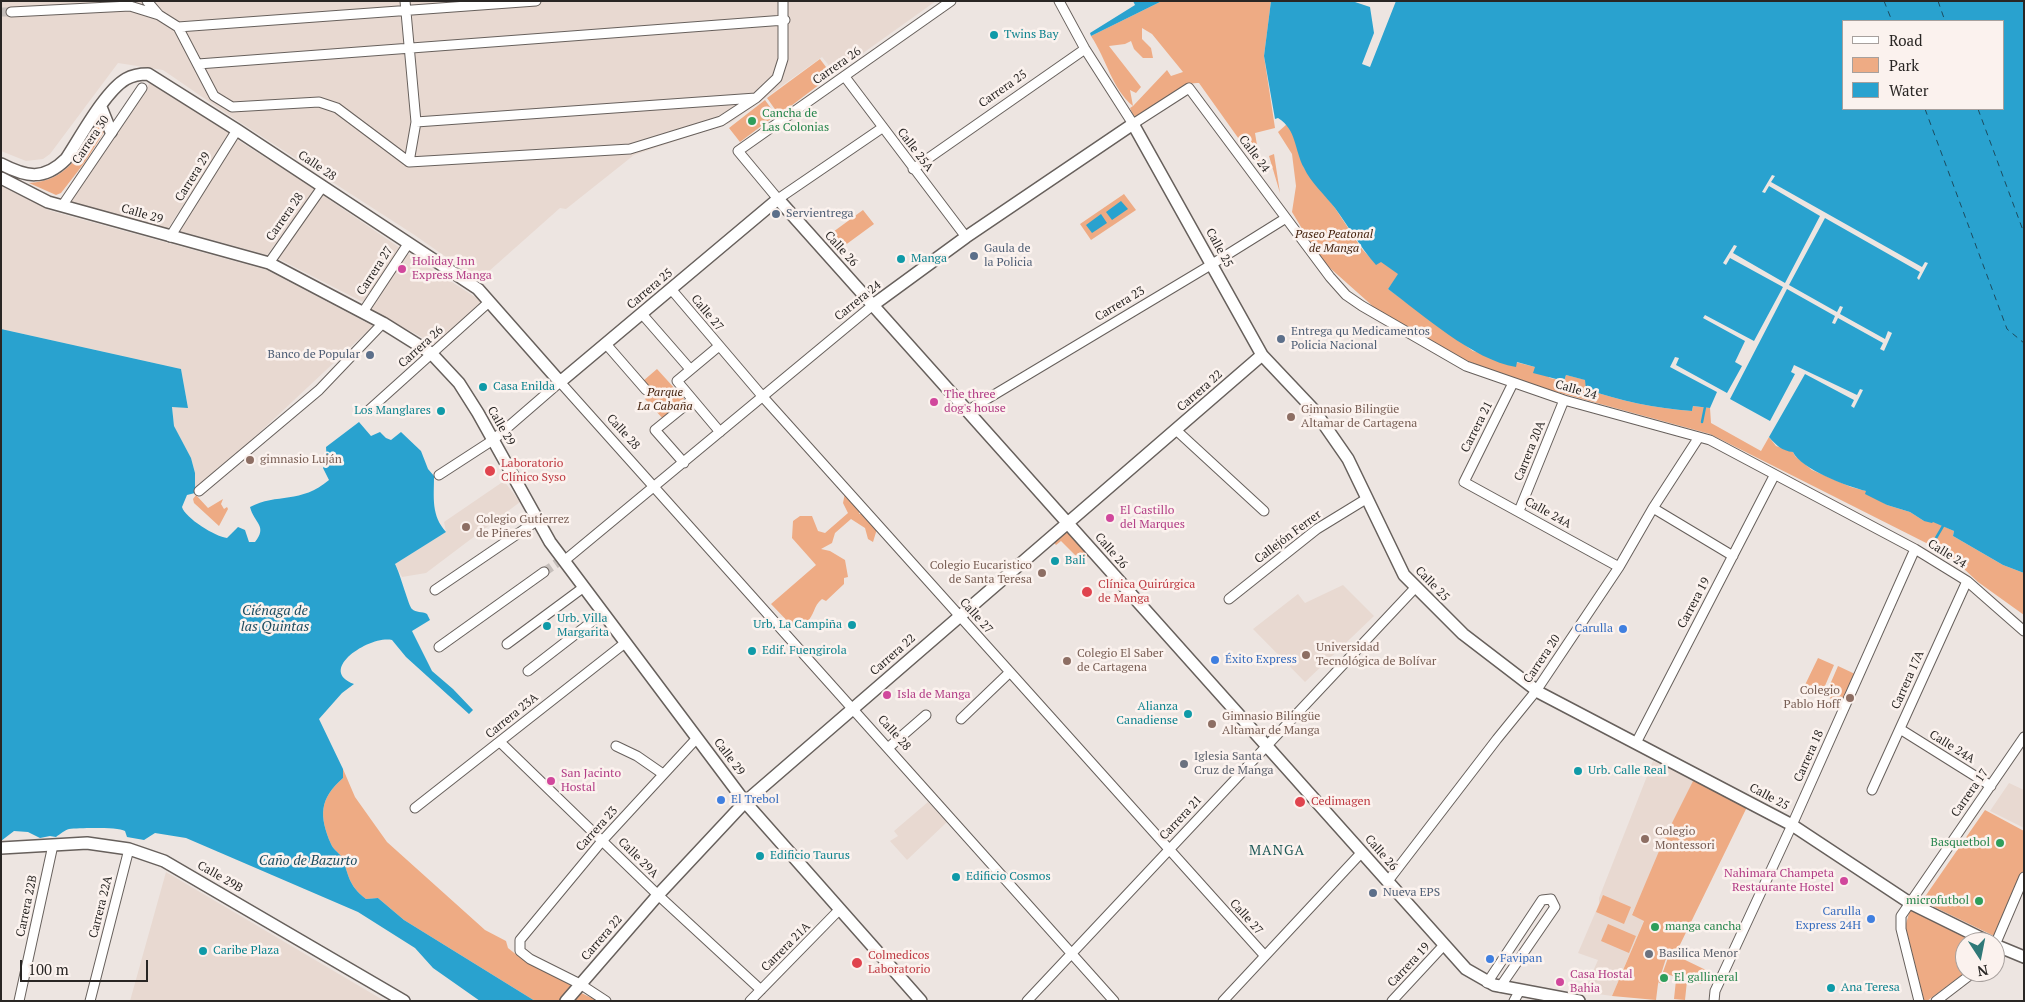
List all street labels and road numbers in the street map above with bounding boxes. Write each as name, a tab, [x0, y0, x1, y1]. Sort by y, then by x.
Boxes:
street label: Carrera 26	[810, 44, 864, 88]
street label: Carrera 25	[976, 67, 1030, 111]
street label: Carrera 30	[70, 113, 112, 167]
street label: Calle 25A	[894, 125, 936, 175]
street label: Calle 24	[1235, 133, 1273, 175]
street label: Calle 28	[295, 148, 339, 184]
street label: Carrera 29	[172, 150, 214, 204]
street label: Carrera 28	[263, 190, 307, 244]
street label: Calle 29	[119, 201, 165, 227]
street label: Calle 25	[1202, 226, 1236, 270]
street label: Calle 26	[821, 228, 861, 270]
street label: Carrera 27	[354, 244, 396, 298]
street label: Carrera 25	[624, 266, 676, 312]
street label: Carrera 24	[832, 278, 884, 324]
street label: Carrera 23	[1093, 284, 1147, 324]
street label: Calle 27	[688, 292, 726, 334]
street label: Carrera 26	[396, 323, 446, 371]
street label: Carrera 22	[1174, 367, 1226, 415]
street label: Calle 24	[1553, 377, 1599, 403]
street label: Carrera 21	[1458, 399, 1496, 455]
street label: Calle 29	[484, 404, 518, 448]
street label: Calle 28	[603, 411, 643, 453]
street label: Carrera 20A	[1511, 419, 1549, 483]
street label: Calle 24A	[1522, 494, 1574, 532]
street label: Callejón Ferrer	[1252, 507, 1324, 567]
street label: Calle 26	[1092, 530, 1130, 572]
street label: Calle 24	[1925, 537, 1969, 571]
street label: Calle 25	[1412, 564, 1452, 604]
street label: Carrera 19	[1675, 575, 1713, 631]
street label: Calle 27	[956, 595, 996, 637]
street label: Carrera 22	[867, 631, 919, 679]
street label: Carrera 20	[1521, 632, 1563, 686]
street label: Carrera 17A	[1889, 648, 1927, 712]
street label: Carrera 23A	[483, 690, 541, 742]
street label: Calle 28	[874, 712, 914, 754]
street label: Calle 24A	[1927, 727, 1977, 767]
street label: Carrera 18	[1791, 728, 1827, 784]
street label: Calle 29	[710, 736, 748, 778]
street label: Carrera 17	[1948, 766, 1992, 820]
street label: Calle 25	[1747, 781, 1791, 813]
street label: Carrera 21	[1157, 793, 1205, 843]
street label: Carrera 23	[573, 804, 621, 854]
street label: Calle 26	[1362, 832, 1400, 874]
street label: Calle 29A	[615, 835, 661, 881]
street label: Calle 29B	[195, 858, 245, 896]
street label: Carrera 22B	[13, 874, 41, 938]
street label: Carrera 22A	[86, 874, 116, 940]
street label: Calle 27	[1226, 896, 1266, 938]
street label: Carrera 22	[578, 912, 626, 964]
street label: Carrera 21A	[758, 919, 814, 975]
street label: Carrera 19	[1385, 940, 1433, 990]

